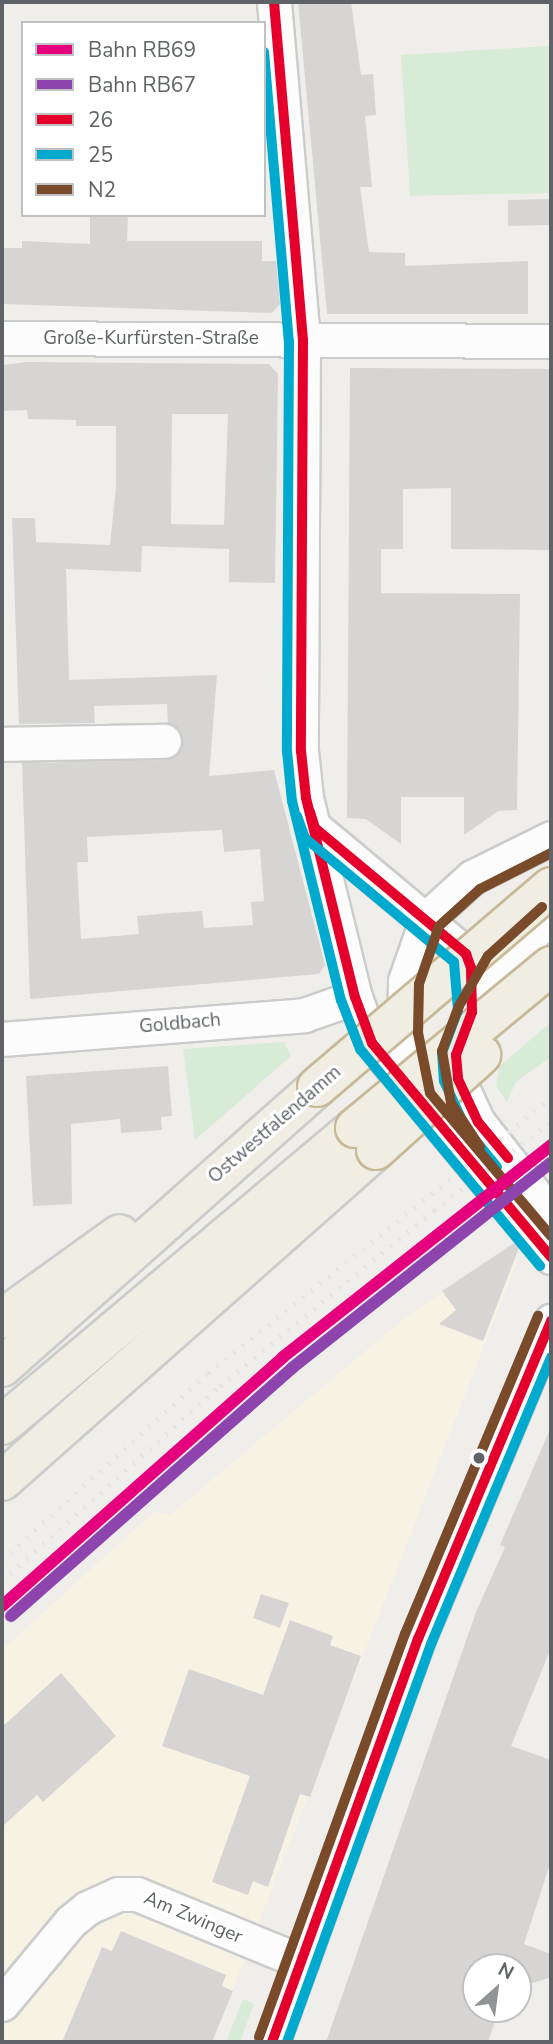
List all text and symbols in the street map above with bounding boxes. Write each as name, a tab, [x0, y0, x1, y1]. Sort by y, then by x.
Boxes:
legend	[21, 21, 266, 217]
text: Bahn RB69	[88, 36, 196, 64]
text: Bahn RB67	[88, 71, 196, 99]
text: 26	[88, 106, 113, 134]
text: 25	[88, 141, 113, 169]
text: N2	[88, 176, 116, 204]
street label: Große-Kurfürsten-Straße	[43, 328, 259, 350]
street label: Goldbach	[138, 1009, 222, 1039]
street label: Ostwestfalendamm	[204, 1061, 346, 1189]
unlabelled marker	[472, 1451, 486, 1465]
street label: Am Zwinger	[140, 1887, 246, 1949]
north arrow	[462, 1953, 532, 2023]
text: N	[494, 1956, 518, 1986]

